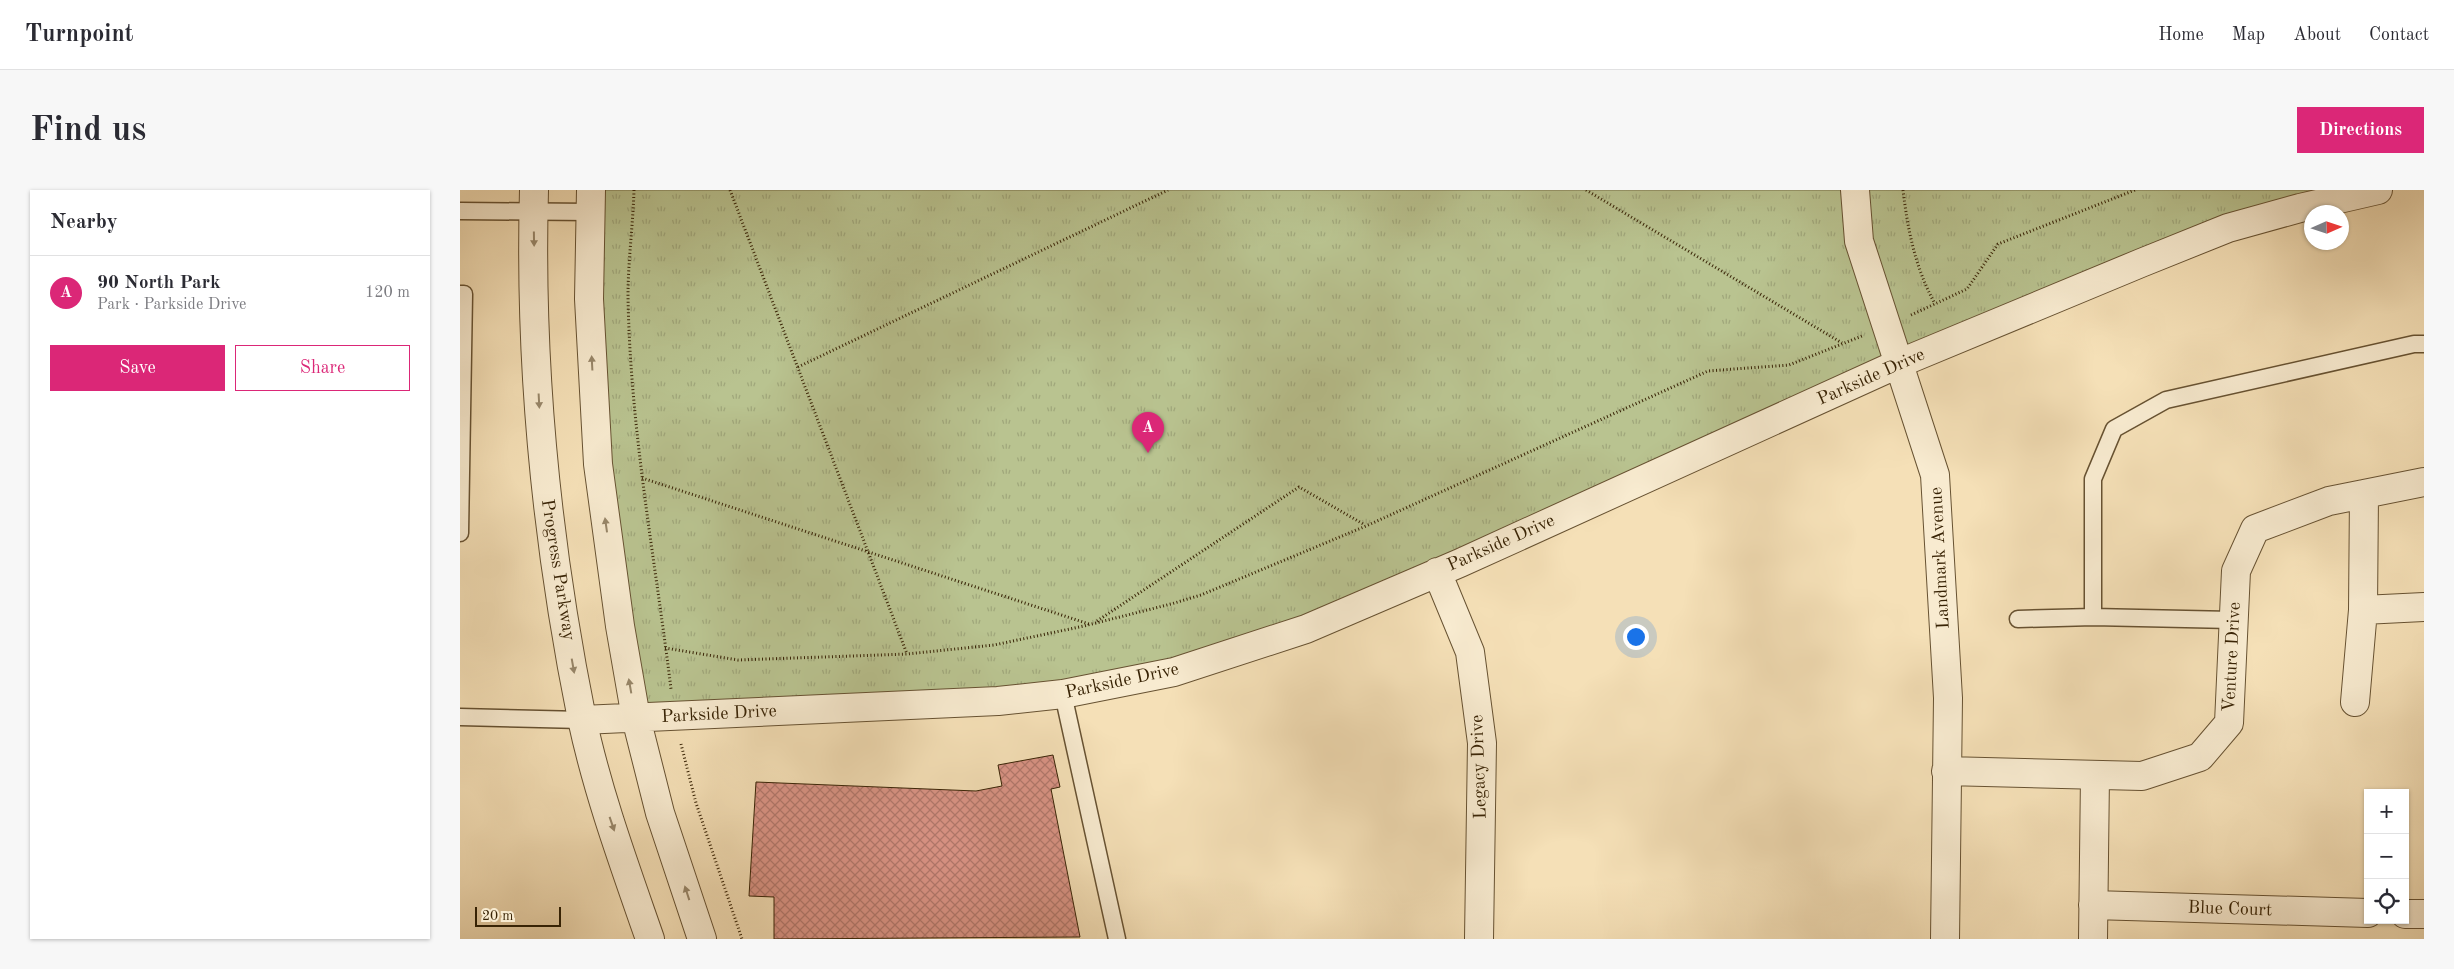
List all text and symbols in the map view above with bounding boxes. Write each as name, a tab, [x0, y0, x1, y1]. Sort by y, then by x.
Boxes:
text: Turnpoint	[25, 23, 133, 47]
text: Home	[2158, 26, 2204, 44]
text: Map	[2232, 26, 2265, 44]
text: About	[2293, 26, 2341, 44]
text: Contact	[2369, 26, 2429, 44]
button: Directions	[2297, 107, 2424, 153]
text: Find us	[30, 113, 146, 148]
north arrow	[2304, 205, 2349, 250]
text: Nearby	[50, 212, 118, 233]
one-way arrow	[531, 231, 539, 247]
text: 90 North Park	[97, 274, 221, 293]
text: A	[60, 285, 72, 301]
text: 120 m	[365, 285, 410, 301]
text: Park · Parkside Drive	[97, 297, 246, 313]
button: Save	[50, 345, 225, 391]
button: Share	[235, 345, 410, 391]
street label: Parkside Drive	[1814, 345, 1928, 409]
one-way arrow	[588, 355, 596, 371]
one-way arrow	[536, 393, 544, 409]
pin: A	[1132, 412, 1164, 453]
street label: Landmark Avenue	[1927, 487, 1953, 629]
street label: Progress Parkway	[538, 498, 578, 643]
street label: Parkside Drive	[1444, 511, 1558, 575]
one-way arrow	[602, 517, 610, 533]
street label: Venture Drive	[2220, 602, 2244, 712]
your location	[1623, 624, 1649, 650]
one-way arrow	[570, 659, 578, 675]
street label: Parkside Drive	[1064, 660, 1180, 702]
one-way arrow	[626, 677, 634, 693]
street label: Parkside Drive	[661, 702, 777, 726]
street label: Legacy Drive	[1468, 714, 1490, 820]
map controls	[2364, 789, 2409, 924]
button: +	[2364, 789, 2409, 834]
one-way arrow	[609, 816, 616, 831]
button: −	[2364, 834, 2409, 879]
button: locate	[2364, 879, 2409, 924]
one-way arrow	[683, 885, 690, 900]
street label: Blue Court	[2187, 899, 2273, 919]
scale bar	[475, 904, 561, 927]
text: 20 m	[482, 909, 513, 923]

